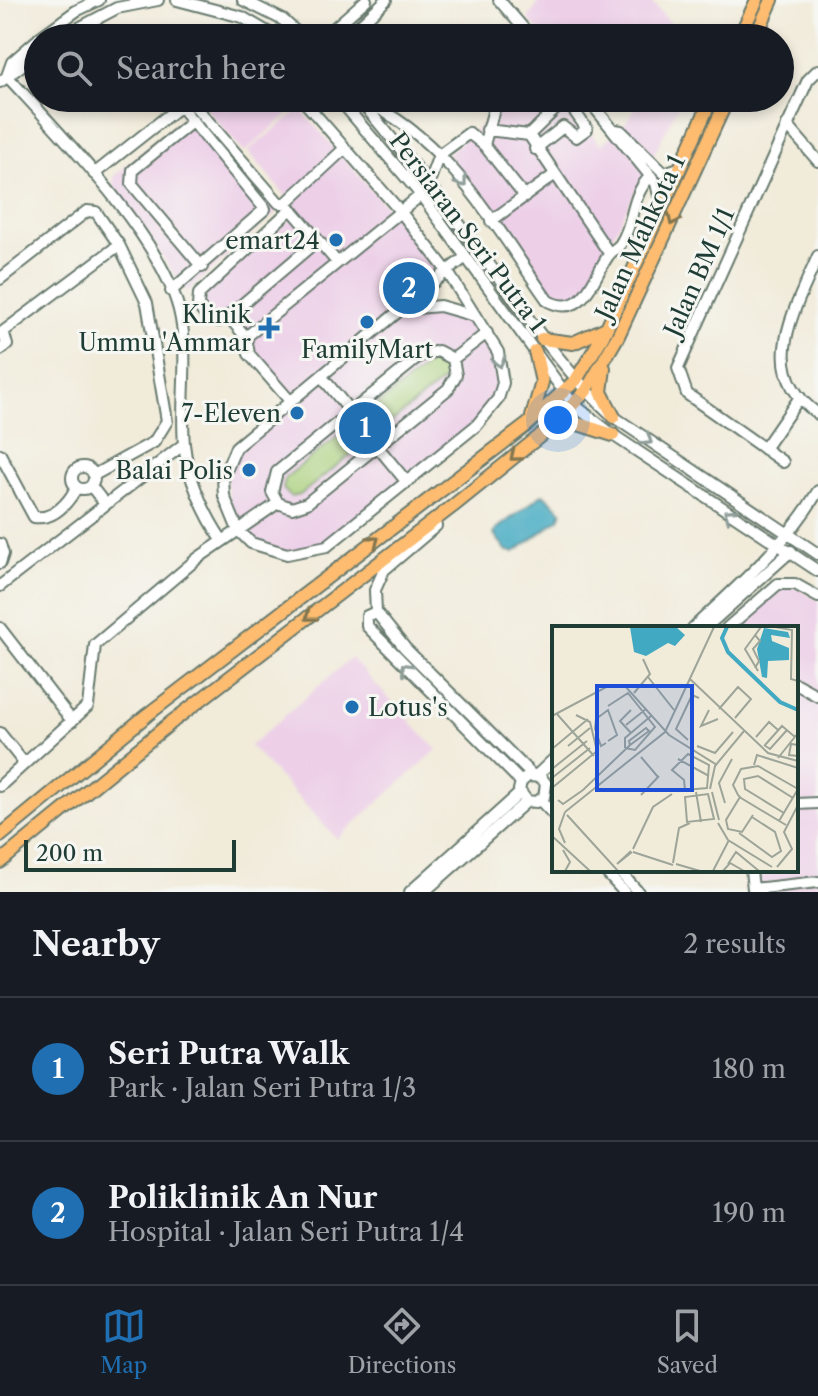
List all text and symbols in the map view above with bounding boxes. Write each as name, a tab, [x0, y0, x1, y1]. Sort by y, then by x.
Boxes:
search box	[24, 24, 794, 112]
icon: search	[52, 46, 96, 90]
text: Search here	[116, 50, 286, 87]
street label: Persiaran Seri Putra 1	[383, 126, 553, 338]
street label: Jalan Mahkota 1	[587, 150, 691, 328]
one-way arrow	[452, 173, 466, 188]
street label: Jalan BM 1/1	[656, 203, 740, 345]
one-way arrow	[667, 212, 683, 227]
place label: emart24	[225, 226, 320, 255]
marker: emart24	[327, 231, 345, 249]
pin: 2	[383, 258, 435, 318]
place label: Klinik Ummu 'Ammar	[79, 300, 252, 357]
marker: FamilyMart	[358, 313, 376, 331]
marker: Klinik Ummu 'Ammar	[258, 317, 280, 339]
place label: FamilyMart	[301, 335, 434, 364]
one-way arrow	[490, 354, 507, 368]
pin: 1	[339, 398, 391, 458]
place label: 7-Eleven	[182, 399, 281, 428]
your location	[538, 400, 578, 440]
marker: 7-Eleven	[288, 404, 306, 422]
one-way arrow	[638, 430, 652, 445]
one-way arrow	[510, 446, 524, 461]
place label: Balai Polis	[115, 456, 233, 485]
marker: Balai Polis	[240, 461, 258, 479]
one-way arrow	[724, 509, 738, 524]
one-way arrow	[365, 537, 380, 551]
one-way arrow	[304, 606, 319, 620]
inset map	[552, 626, 798, 872]
one-way arrow	[401, 663, 415, 677]
place label: Lotus's	[368, 693, 448, 722]
marker: Lotus's	[343, 698, 361, 716]
scale bar	[24, 836, 236, 872]
text: 200 m	[36, 840, 103, 867]
text: Nearby	[32, 923, 160, 965]
text: 2 results	[683, 928, 786, 960]
text: Seri Putra Walk	[108, 1035, 349, 1072]
text: 1	[52, 1053, 64, 1085]
text: 180 m	[712, 1053, 786, 1085]
text: Park · Jalan Seri Putra 1/3	[108, 1072, 416, 1104]
text: Poliklinik An Nur	[108, 1179, 377, 1216]
text: 2	[50, 1197, 66, 1229]
text: 190 m	[712, 1197, 786, 1229]
text: Hospital · Jalan Seri Putra 1/4	[108, 1216, 464, 1248]
tab: Map	[100, 1304, 147, 1379]
tab: Directions	[348, 1304, 456, 1379]
tab: Saved	[657, 1304, 718, 1379]

